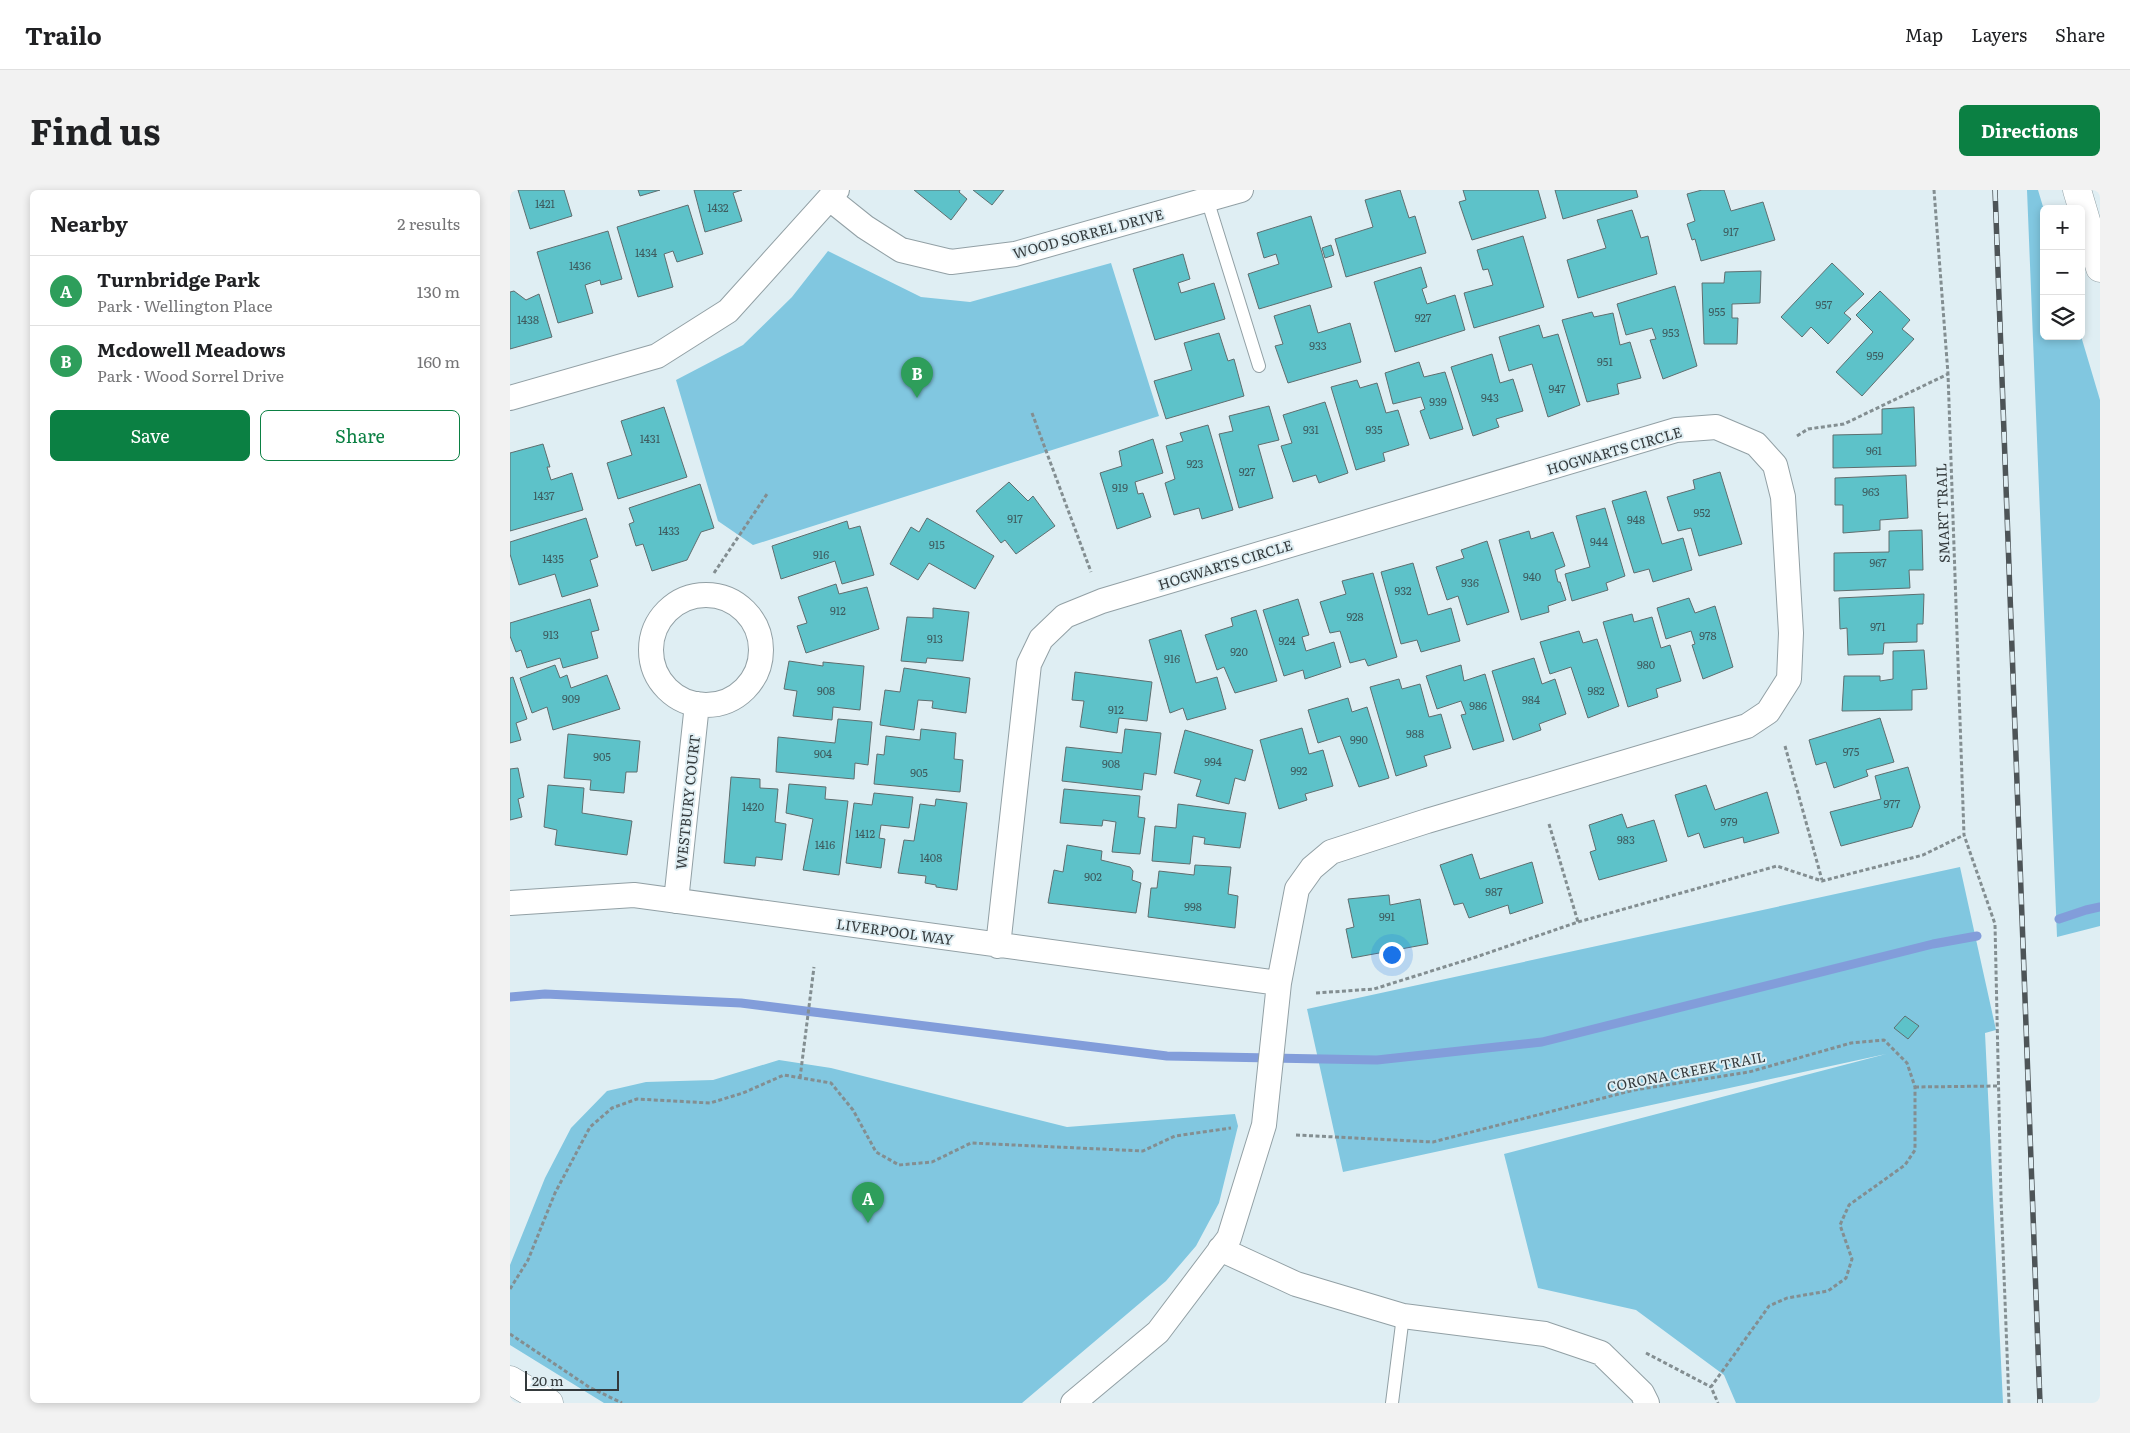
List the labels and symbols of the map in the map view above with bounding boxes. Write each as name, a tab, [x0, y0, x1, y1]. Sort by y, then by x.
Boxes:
house number: 1421	[535, 195, 556, 211]
house number: 1432	[707, 199, 729, 215]
street label: WOOD SORREL DRIVE	[1010, 203, 1166, 263]
house number: 917	[1723, 223, 1739, 239]
house number: 1434	[635, 244, 657, 260]
house number: 1436	[569, 257, 591, 273]
house number: 957	[1816, 296, 1833, 312]
house number: 955	[1709, 303, 1726, 319]
house number: 927	[1415, 309, 1432, 325]
house number: 1438	[517, 311, 539, 327]
house number: 953	[1662, 324, 1680, 340]
house number: 933	[1309, 337, 1327, 353]
house number: 959	[1866, 347, 1884, 363]
house number: 951	[1597, 353, 1613, 369]
pin: B	[901, 357, 933, 398]
house number: 947	[1548, 380, 1566, 396]
house number: 943	[1481, 389, 1499, 405]
house number: 939	[1429, 393, 1447, 409]
house number: 931	[1303, 421, 1320, 437]
house number: 935	[1365, 421, 1383, 437]
street label: HOGWARTS CIRCLE	[1544, 421, 1684, 479]
house number: 1431	[640, 430, 661, 446]
house number: 961	[1866, 442, 1883, 458]
house number: 923	[1186, 455, 1204, 471]
house number: 927	[1239, 463, 1256, 479]
street label: SMART TRAIL	[1930, 463, 1954, 563]
house number: 919	[1112, 479, 1128, 495]
house number: 963	[1862, 483, 1880, 499]
house number: 1437	[533, 487, 555, 503]
house number: 952	[1694, 504, 1711, 520]
house number: 917	[1007, 510, 1023, 526]
house number: 948	[1627, 511, 1645, 527]
house number: 1433	[658, 522, 680, 538]
house number: 944	[1590, 533, 1608, 549]
street label: HOGWARTS CIRCLE	[1155, 534, 1295, 594]
house number: 915	[929, 536, 945, 552]
house number: 916	[813, 546, 829, 562]
house number: 1435	[542, 550, 564, 566]
house number: 967	[1869, 554, 1887, 570]
house number: 940	[1523, 568, 1541, 584]
house number: 936	[1461, 574, 1479, 590]
house number: 932	[1395, 582, 1412, 598]
house number: 912	[830, 602, 846, 618]
house number: 928	[1346, 608, 1364, 624]
house number: 971	[1870, 618, 1886, 634]
house number: 913	[543, 626, 559, 642]
house number: 978	[1699, 627, 1717, 643]
house number: 913	[927, 630, 943, 646]
house number: 924	[1278, 632, 1296, 648]
house number: 920	[1230, 643, 1248, 659]
house number: 916	[1164, 650, 1180, 666]
house number: 980	[1637, 656, 1655, 672]
house number: 908	[817, 682, 835, 698]
house number: 982	[1587, 682, 1605, 698]
house number: 909	[562, 690, 580, 706]
house number: 984	[1522, 691, 1540, 707]
house number: 986	[1469, 697, 1487, 713]
house number: 912	[1108, 701, 1124, 717]
house number: 988	[1406, 725, 1424, 741]
house number: 990	[1350, 731, 1368, 747]
street label: WESTBURY COURT	[670, 733, 704, 871]
house number: 975	[1843, 743, 1860, 759]
house number: 904	[814, 745, 832, 761]
house number: 905	[593, 748, 611, 764]
house number: 994	[1204, 753, 1222, 769]
house number: 908	[1102, 755, 1120, 771]
house number: 992	[1291, 762, 1308, 778]
house number: 905	[910, 764, 928, 780]
house number: 977	[1884, 795, 1901, 811]
house number: 1420	[742, 798, 764, 814]
house number: 979	[1721, 813, 1738, 829]
house number: 1412	[855, 825, 875, 841]
house number: 983	[1617, 831, 1635, 847]
house number: 1416	[815, 836, 835, 852]
house number: 1408	[920, 849, 942, 865]
house number: 902	[1084, 868, 1102, 884]
house number: 987	[1485, 883, 1503, 899]
house number: 998	[1184, 898, 1202, 914]
house number: 991	[1379, 908, 1396, 924]
street label: LIVERPOOL WAY	[835, 913, 955, 949]
your location	[1379, 942, 1405, 968]
street label: CORONA CREEK TRAIL	[1605, 1046, 1767, 1096]
pin: A	[852, 1182, 884, 1223]
scale bar	[525, 1368, 619, 1391]

